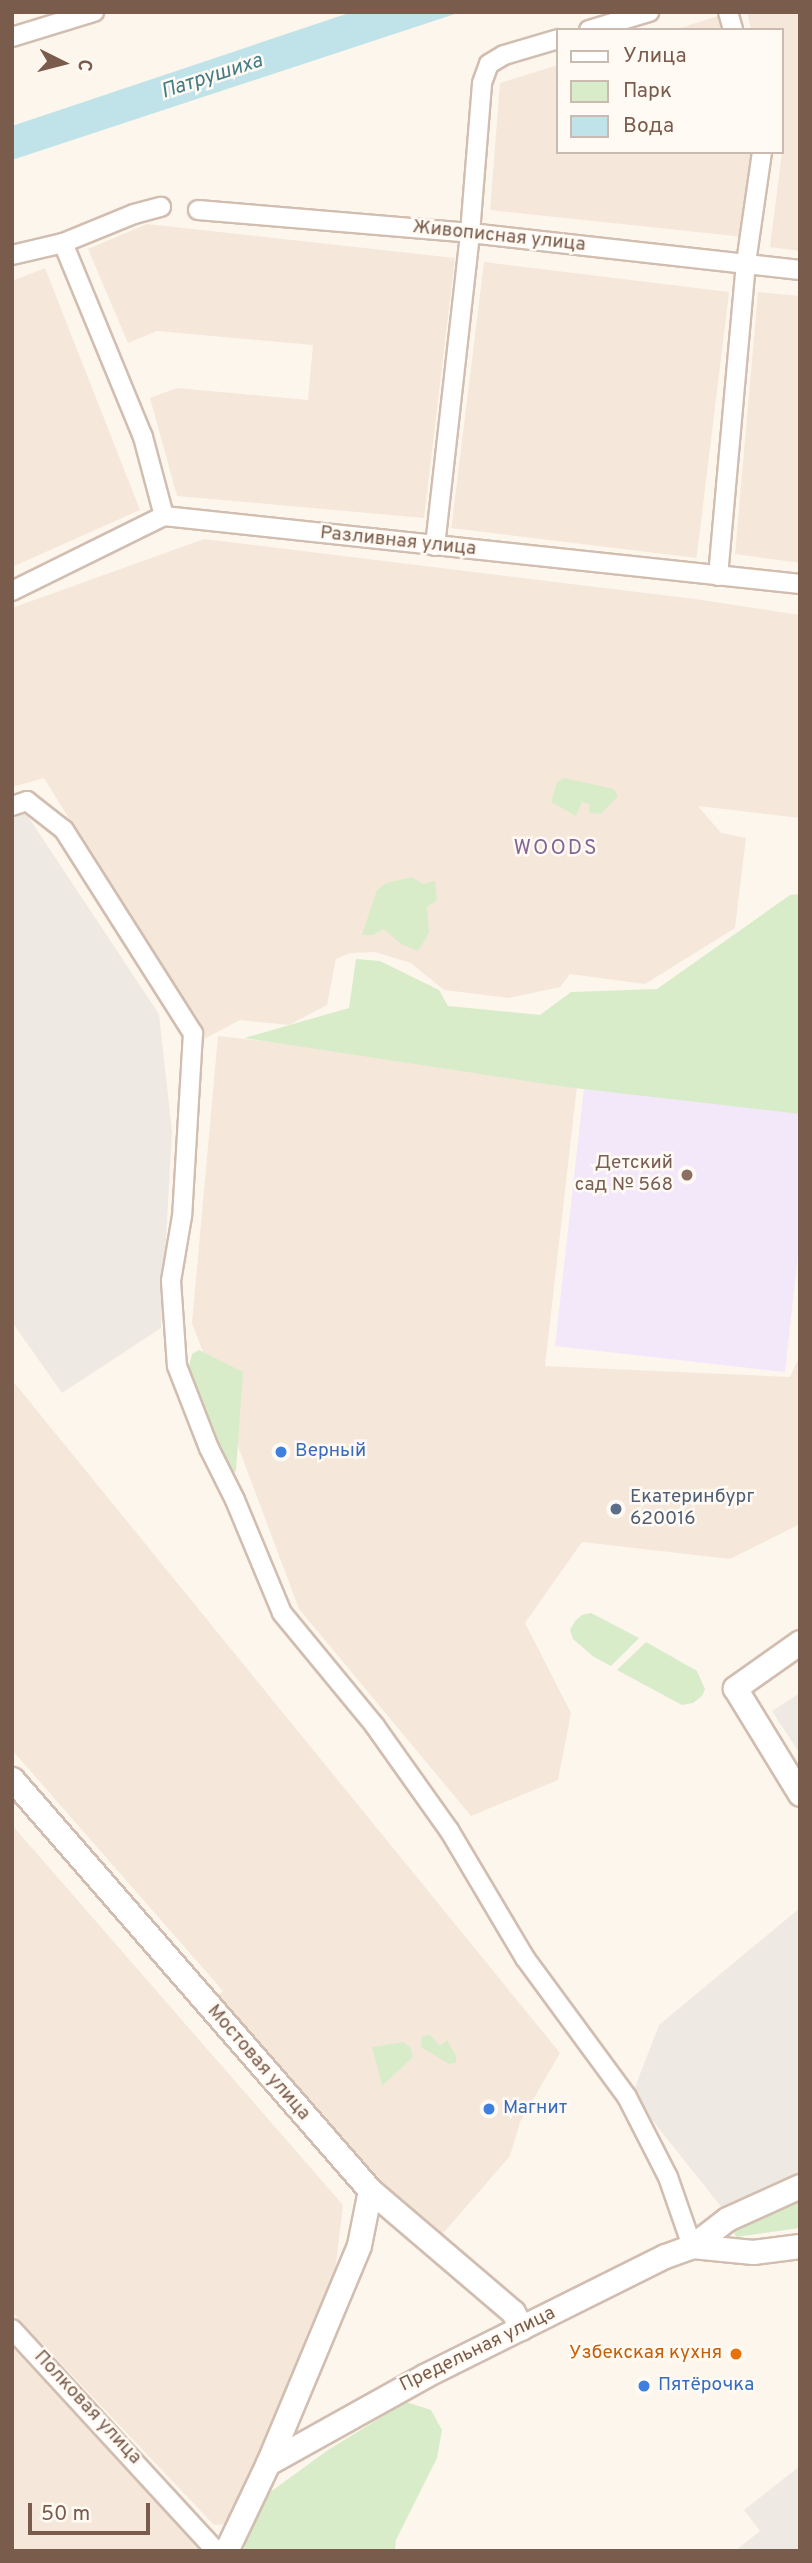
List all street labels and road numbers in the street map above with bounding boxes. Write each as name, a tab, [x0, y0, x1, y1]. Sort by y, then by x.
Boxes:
street label: Живописная улица	[411, 217, 587, 257]
street label: Разливная улица	[319, 522, 477, 562]
street label: Мостовая улица	[202, 2001, 314, 2125]
street label: Предельная улица	[397, 2302, 559, 2398]
street label: Полковая улица	[28, 2346, 146, 2470]

